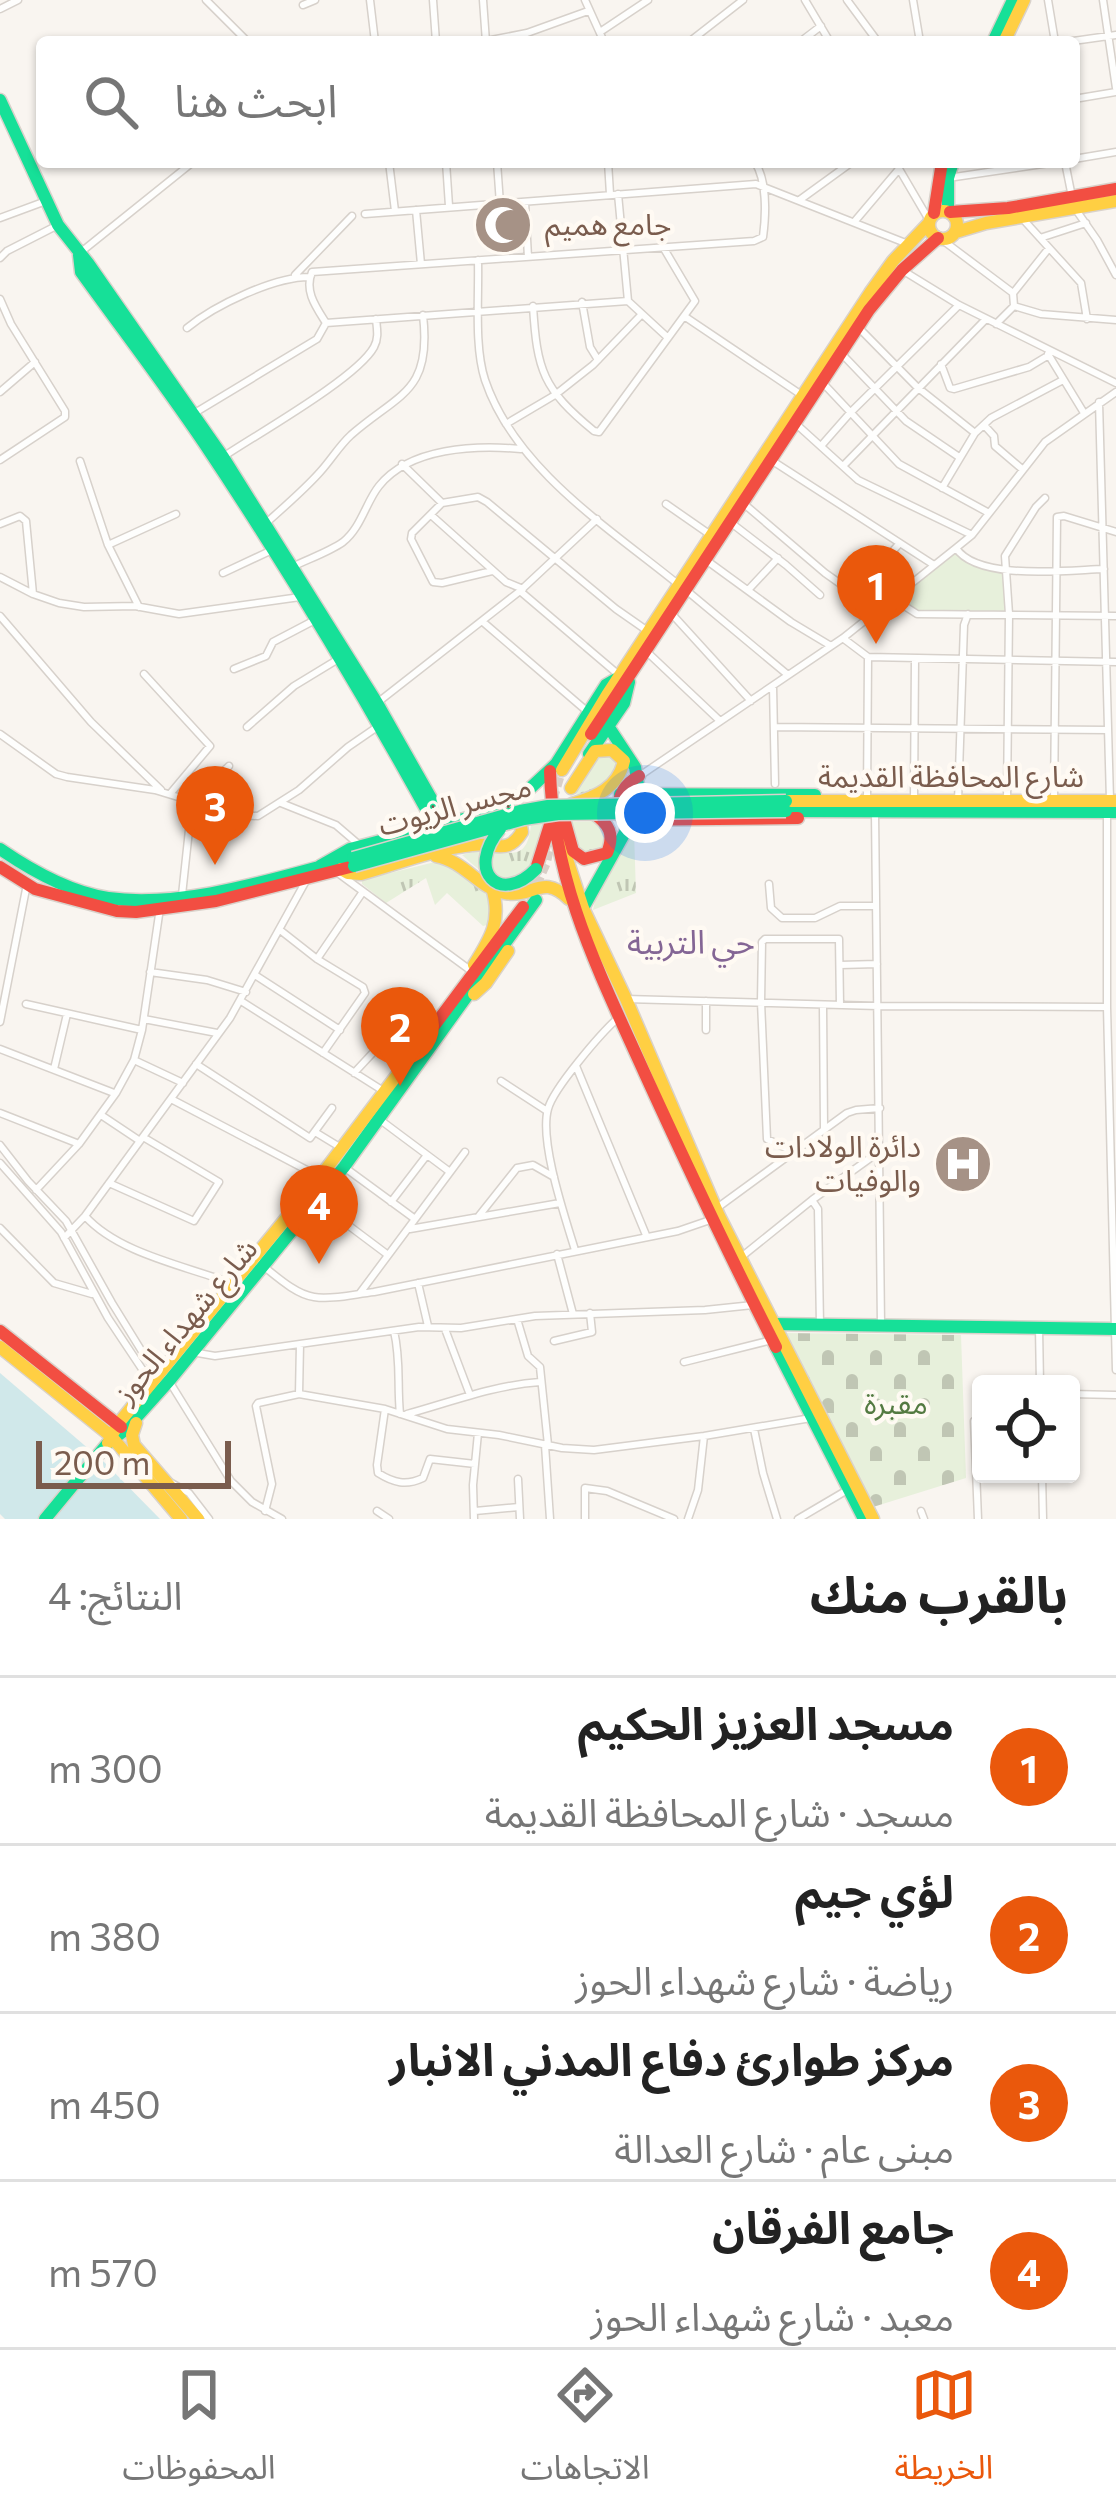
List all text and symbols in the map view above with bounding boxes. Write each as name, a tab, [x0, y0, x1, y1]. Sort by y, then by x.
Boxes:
search box	[36, 36, 1080, 168]
icon: search	[78, 69, 144, 135]
text: ابحث هنا	[174, 71, 338, 126]
mosque icon: جامع هميم	[472, 194, 534, 256]
place label: جامع هميم	[545, 204, 671, 248]
pin: 1	[837, 545, 915, 644]
street label: شارع المحافظة القديمة	[818, 756, 1084, 799]
street label: مجسر الزيوت	[374, 765, 535, 843]
pin: 3	[176, 766, 254, 865]
your location	[615, 783, 675, 843]
district label: حي التربية	[627, 920, 755, 968]
pin: 2	[361, 987, 439, 1086]
place label: دائرة الولادات والوفيات	[765, 1126, 921, 1198]
hospital icon: دائرة الولادات والوفيات	[932, 1133, 994, 1195]
pin: 4	[280, 1165, 358, 1264]
street label: شارع شهداء الحوز	[104, 1230, 268, 1414]
map controls	[972, 1375, 1080, 1483]
button: locate	[972, 1375, 1080, 1483]
park label: مقبرة	[864, 1383, 928, 1421]
scale bar	[36, 1435, 231, 1488]
text: 200 m	[54, 1441, 150, 1482]
text: بالقرب منك	[810, 1561, 1068, 1624]
text: النتائج: 4	[48, 1570, 183, 1618]
text: مسجد العزيز الحكيم	[578, 1694, 954, 1749]
text: 300 m	[48, 1743, 163, 1791]
text: 1	[1020, 1743, 1038, 1791]
text: مسجد · شارع المحافظة القديمة	[485, 1787, 954, 1835]
text: لؤي جيم	[795, 1862, 954, 1917]
text: 380 m	[48, 1911, 161, 1959]
text: 2	[1018, 1911, 1040, 1959]
text: رياضة · شارع شهداء الحوز	[575, 1955, 954, 2003]
text: مركز طوارئ دفاع المدني الانبار	[389, 2030, 954, 2085]
text: 450 m	[48, 2079, 161, 2127]
text: 3	[1018, 2079, 1040, 2127]
text: مبنى عام · شارع العدالة	[614, 2123, 954, 2171]
text: جامع الفرقان	[712, 2198, 954, 2253]
text: 570 m	[48, 2247, 158, 2295]
text: 4	[1017, 2247, 1041, 2295]
text: معبد · شارع شهداء الحوز	[591, 2291, 954, 2339]
tab: المحفوظات	[123, 2362, 276, 2503]
tab: الاتجاهات	[521, 2362, 650, 2503]
tab: الخريطة	[895, 2362, 993, 2503]

